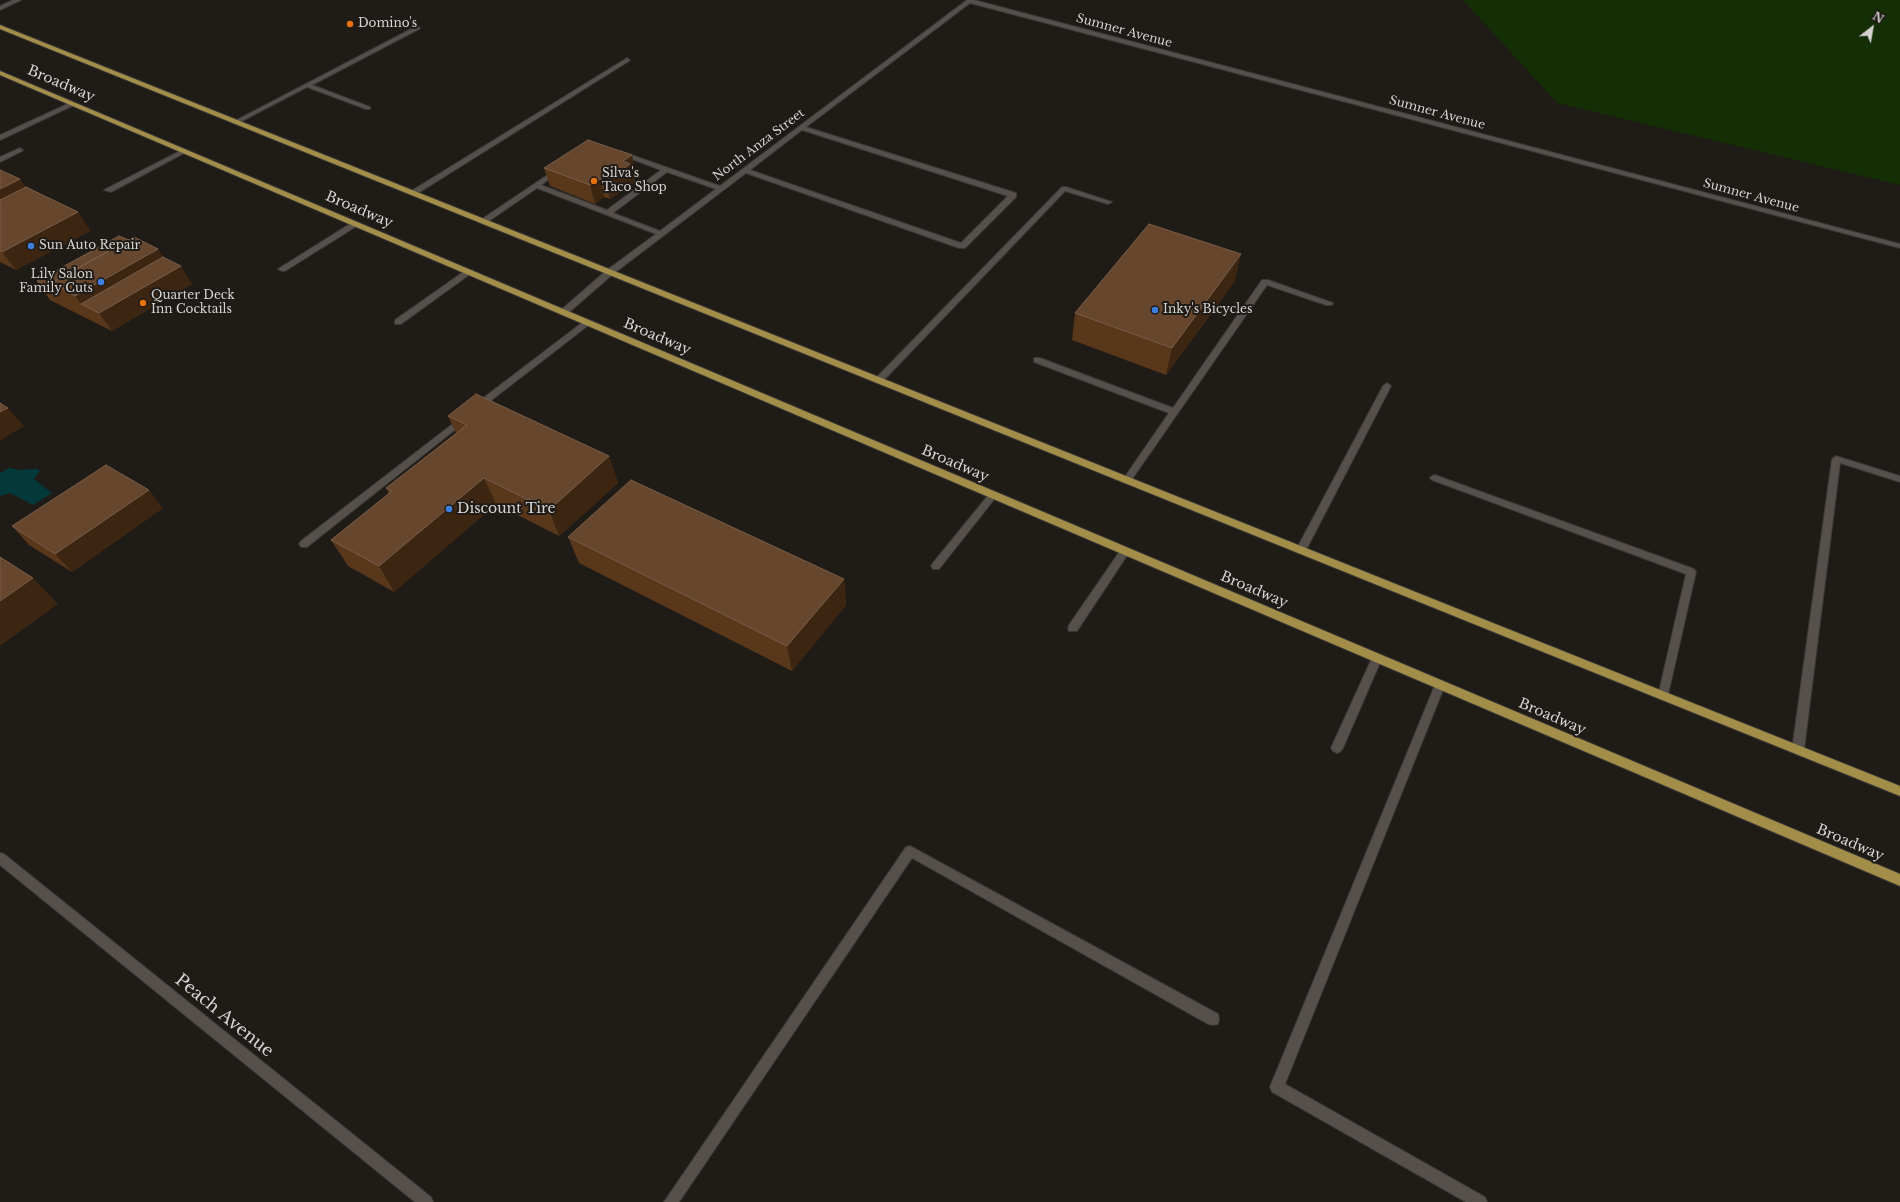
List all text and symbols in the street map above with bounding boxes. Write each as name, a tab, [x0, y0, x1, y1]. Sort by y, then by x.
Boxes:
north arrow	[1852, 8, 1892, 48]
text: N	[1870, 9, 1886, 26]
street label: Sumner Avenue	[1074, 11, 1174, 51]
place label: Domino's	[358, 17, 417, 31]
marker: Domino's	[345, 19, 355, 29]
street label: Broadway	[25, 62, 97, 106]
street label: Sumner Avenue	[1387, 93, 1487, 133]
street label: North Anza Street	[710, 106, 808, 184]
place label: Silva's Taco Shop	[602, 167, 667, 195]
marker: Silva's Taco Shop	[589, 176, 599, 186]
street label: Sumner Avenue	[1701, 176, 1801, 216]
street label: Broadway	[323, 188, 395, 232]
place label: Sun Auto Repair	[39, 239, 140, 253]
marker: Sun Auto Repair	[26, 241, 36, 251]
place label: Lily Salon Family Cuts	[19, 268, 93, 296]
marker: Lily Salon Family Cuts	[96, 277, 106, 287]
place label: Quarter Deck Inn Cocktails	[151, 289, 235, 317]
marker: Quarter Deck Inn Cocktails	[138, 298, 148, 308]
place label: Inky's Bicycles	[1163, 303, 1252, 317]
marker: Inky's Bicycles	[1150, 305, 1160, 315]
street label: Broadway	[621, 315, 693, 359]
street label: Broadway	[919, 442, 991, 486]
place label: Discount Tire	[457, 501, 556, 517]
marker: Discount Tire	[444, 504, 454, 514]
street label: Broadway	[1218, 568, 1290, 612]
street label: Broadway	[1516, 695, 1588, 739]
street label: Broadway	[1814, 821, 1886, 865]
street label: Peach Avenue	[171, 970, 277, 1062]

